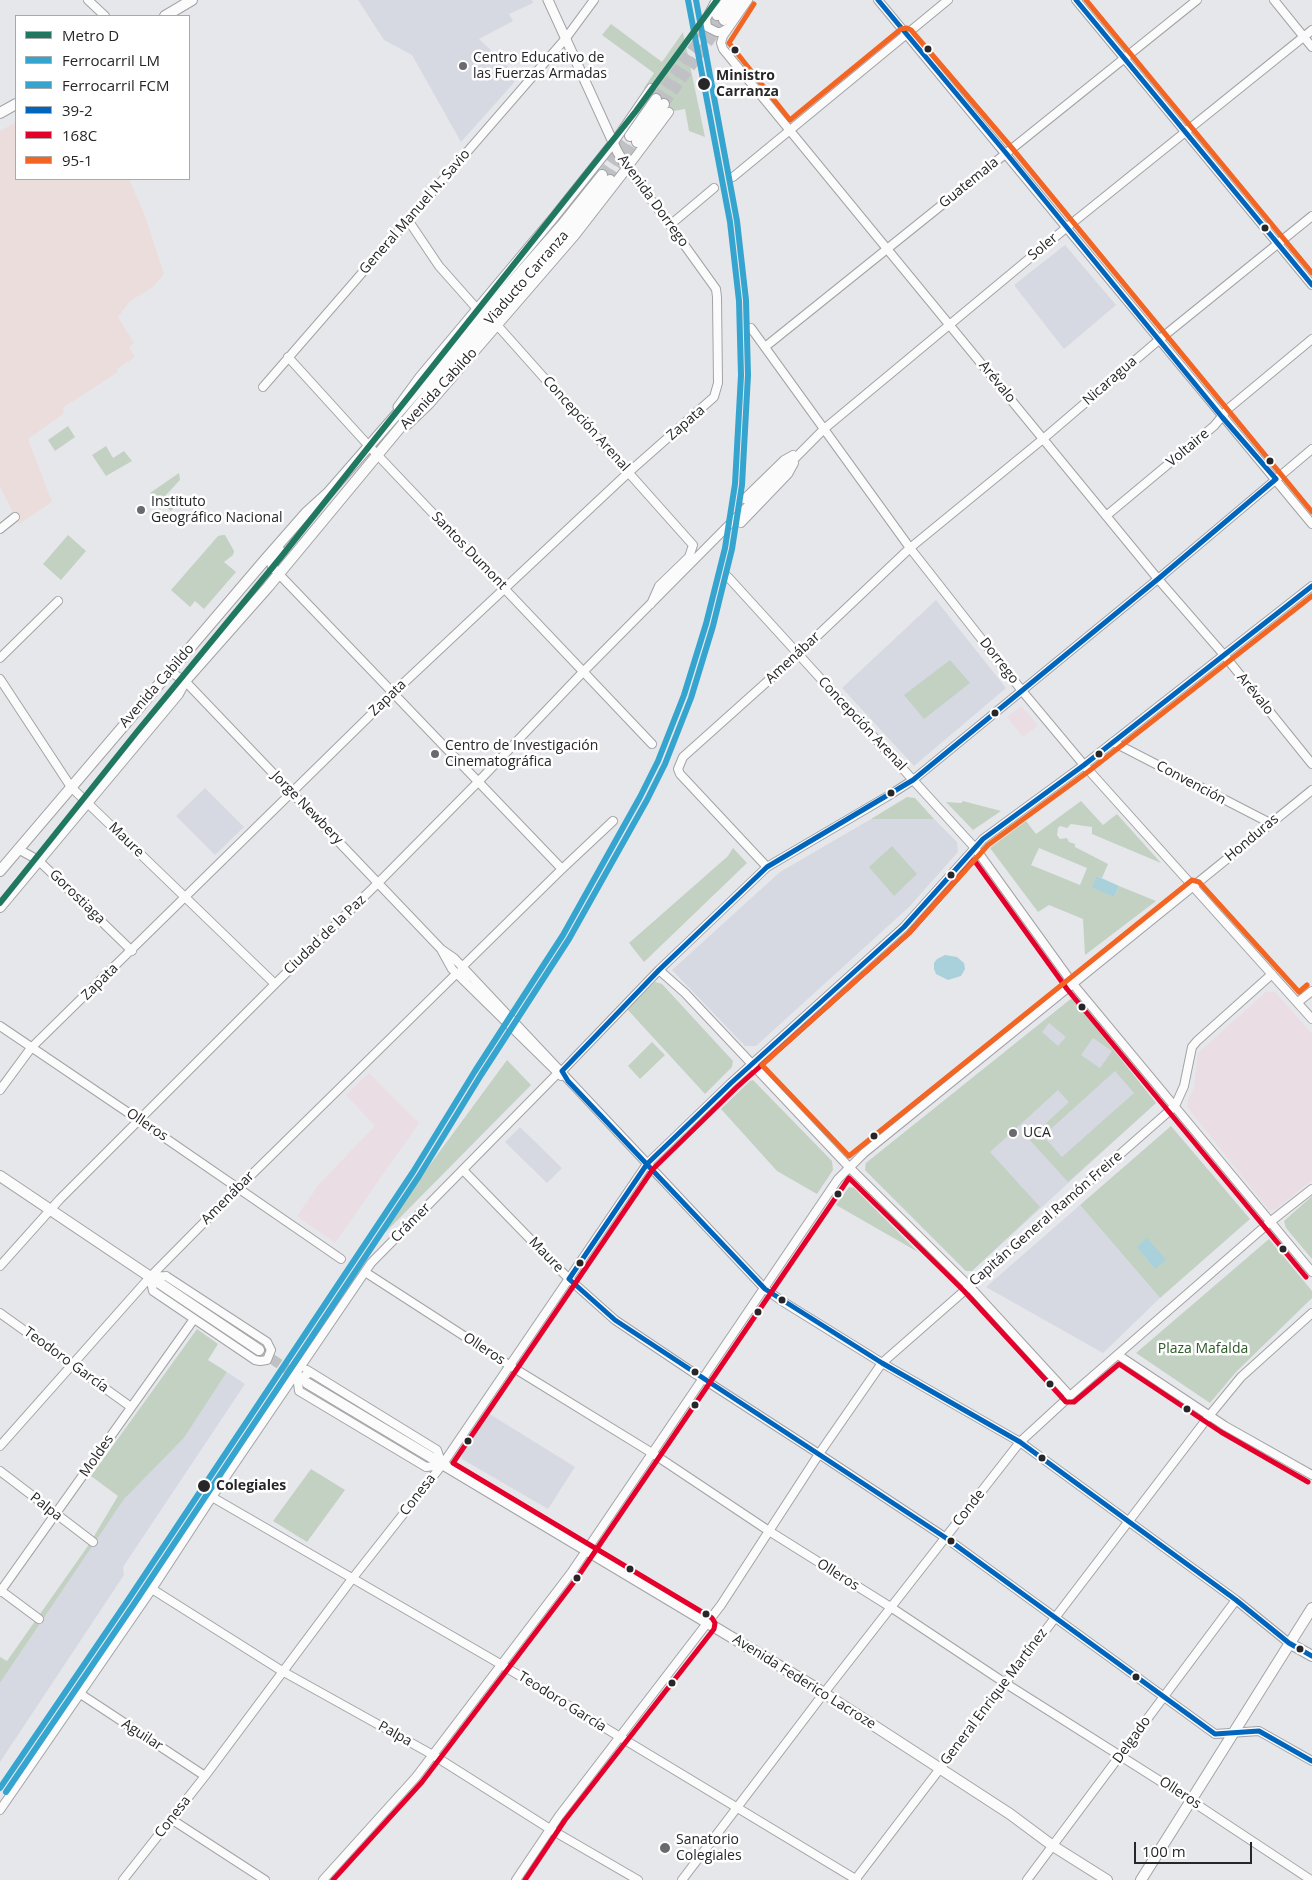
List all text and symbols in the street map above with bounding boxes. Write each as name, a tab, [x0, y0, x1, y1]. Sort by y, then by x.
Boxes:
legend	[15, 15, 190, 180]
text: Metro D	[62, 25, 119, 45]
unlabelled marker	[923, 44, 933, 54]
unlabelled marker	[730, 45, 740, 55]
text: Ferrocarril LM	[62, 50, 160, 70]
place label: Centro Educativo de las Fuerzas Armadas	[473, 50, 607, 82]
marker: Centro Educativo de las Fuerzas Armadas	[457, 60, 469, 72]
place label: Ministro Carranza	[716, 68, 779, 100]
text: Ferrocarril FCM	[62, 75, 169, 95]
marker: Ministro Carranza	[696, 76, 712, 92]
text: 39-2	[62, 100, 93, 120]
text: 168C	[62, 125, 97, 145]
street label: General Manuel N. Savio	[356, 146, 474, 278]
text: 95-1	[62, 150, 93, 170]
street label: Avenida Dorrego	[614, 152, 692, 250]
street label: Guatemala	[936, 154, 1002, 212]
unlabelled marker	[1260, 223, 1270, 233]
street label: Viaducto Carranza	[482, 227, 572, 329]
street label: Soler	[1025, 230, 1061, 264]
street label: Avenida Cabildo	[397, 345, 481, 433]
street label: Nicaragua	[1080, 353, 1140, 409]
street label: Arévalo	[975, 358, 1019, 406]
street label: Concepción Arenal	[539, 373, 633, 475]
street label: Zapata	[664, 402, 708, 444]
street label: Voltaire	[1163, 425, 1213, 471]
unlabelled marker	[1265, 456, 1275, 466]
place label: Instituto Geográfico Nacional	[151, 494, 282, 526]
marker: Instituto Geográfico Nacional	[135, 504, 147, 516]
street label: Santos Dumont	[428, 509, 510, 593]
street label: Amenábar	[762, 629, 824, 687]
street label: Dorrego	[976, 635, 1022, 687]
street label: Avenida Cabildo	[116, 641, 198, 731]
street label: Arévalo	[1233, 670, 1277, 718]
street label: Concepción Arenal	[814, 674, 910, 774]
street label: Zapata	[366, 676, 410, 720]
unlabelled marker	[990, 708, 1000, 718]
place label: Centro de Investigación Cinematográfica	[445, 738, 598, 770]
marker: Centro de Investigación Cinematográfica	[429, 748, 441, 760]
unlabelled marker	[1094, 749, 1104, 759]
street label: Convención	[1153, 758, 1229, 808]
street label: Jorge Newbery	[268, 768, 346, 848]
unlabelled marker	[886, 788, 896, 798]
street label: Honduras	[1222, 811, 1282, 865]
street label: Maure	[105, 819, 147, 861]
street label: Gorostiaga	[46, 866, 108, 928]
unlabelled marker	[946, 870, 956, 880]
street label: Ciudad de la Paz	[281, 892, 369, 978]
street label: Zapata	[78, 960, 122, 1004]
unlabelled marker	[1077, 1002, 1087, 1012]
street label: Olleros	[123, 1105, 171, 1145]
place label: UCA	[1023, 1125, 1051, 1141]
marker: UCA	[1007, 1127, 1019, 1139]
unlabelled marker	[869, 1131, 879, 1141]
street label: Capitán General Ramón Freire	[966, 1148, 1126, 1290]
street label: Amenábar	[198, 1168, 258, 1228]
unlabelled marker	[833, 1189, 843, 1199]
street label: Crámer	[388, 1200, 434, 1246]
street label: Maure	[525, 1234, 567, 1276]
unlabelled marker	[1278, 1244, 1288, 1254]
unlabelled marker	[575, 1258, 585, 1268]
unlabelled marker	[777, 1295, 787, 1305]
unlabelled marker	[753, 1307, 763, 1317]
street label: Teodoro García	[20, 1324, 112, 1396]
street label: Olleros	[460, 1329, 508, 1369]
park label: Plaza Mafalda	[1158, 1341, 1248, 1357]
unlabelled marker	[690, 1367, 700, 1377]
unlabelled marker	[1045, 1379, 1055, 1389]
unlabelled marker	[690, 1400, 700, 1410]
unlabelled marker	[1182, 1404, 1192, 1414]
street label: Moldes	[76, 1432, 118, 1480]
unlabelled marker	[463, 1436, 473, 1446]
unlabelled marker	[1037, 1453, 1047, 1463]
street label: Conesa	[397, 1471, 439, 1519]
marker: Colegiales	[196, 1478, 212, 1494]
place label: Colegiales	[216, 1478, 286, 1494]
street label: Conde	[949, 1486, 989, 1530]
street label: Palpa	[27, 1489, 65, 1525]
unlabelled marker	[946, 1536, 956, 1546]
street label: Olleros	[814, 1556, 862, 1594]
unlabelled marker	[625, 1564, 635, 1574]
unlabelled marker	[572, 1573, 582, 1583]
unlabelled marker	[701, 1609, 711, 1619]
street label: General Enrique Martínez	[937, 1625, 1051, 1769]
street label: Avenida Federico Lacroze	[729, 1631, 879, 1733]
unlabelled marker	[1295, 1644, 1305, 1654]
street label: Teodoro García	[515, 1668, 609, 1736]
unlabelled marker	[1131, 1672, 1141, 1682]
unlabelled marker	[667, 1678, 677, 1688]
street label: Delgado	[1109, 1713, 1155, 1767]
street label: Aguilar	[118, 1716, 166, 1754]
street label: Palpa	[375, 1718, 415, 1750]
street label: Olleros	[1156, 1773, 1204, 1813]
street label: Conesa	[152, 1793, 194, 1841]
place label: Sanatorio Colegiales	[676, 1832, 742, 1864]
scale bar	[1137, 1832, 1254, 1864]
marker: Sanatorio Colegiales	[658, 1841, 672, 1855]
text: 100 m	[1142, 1841, 1186, 1861]

